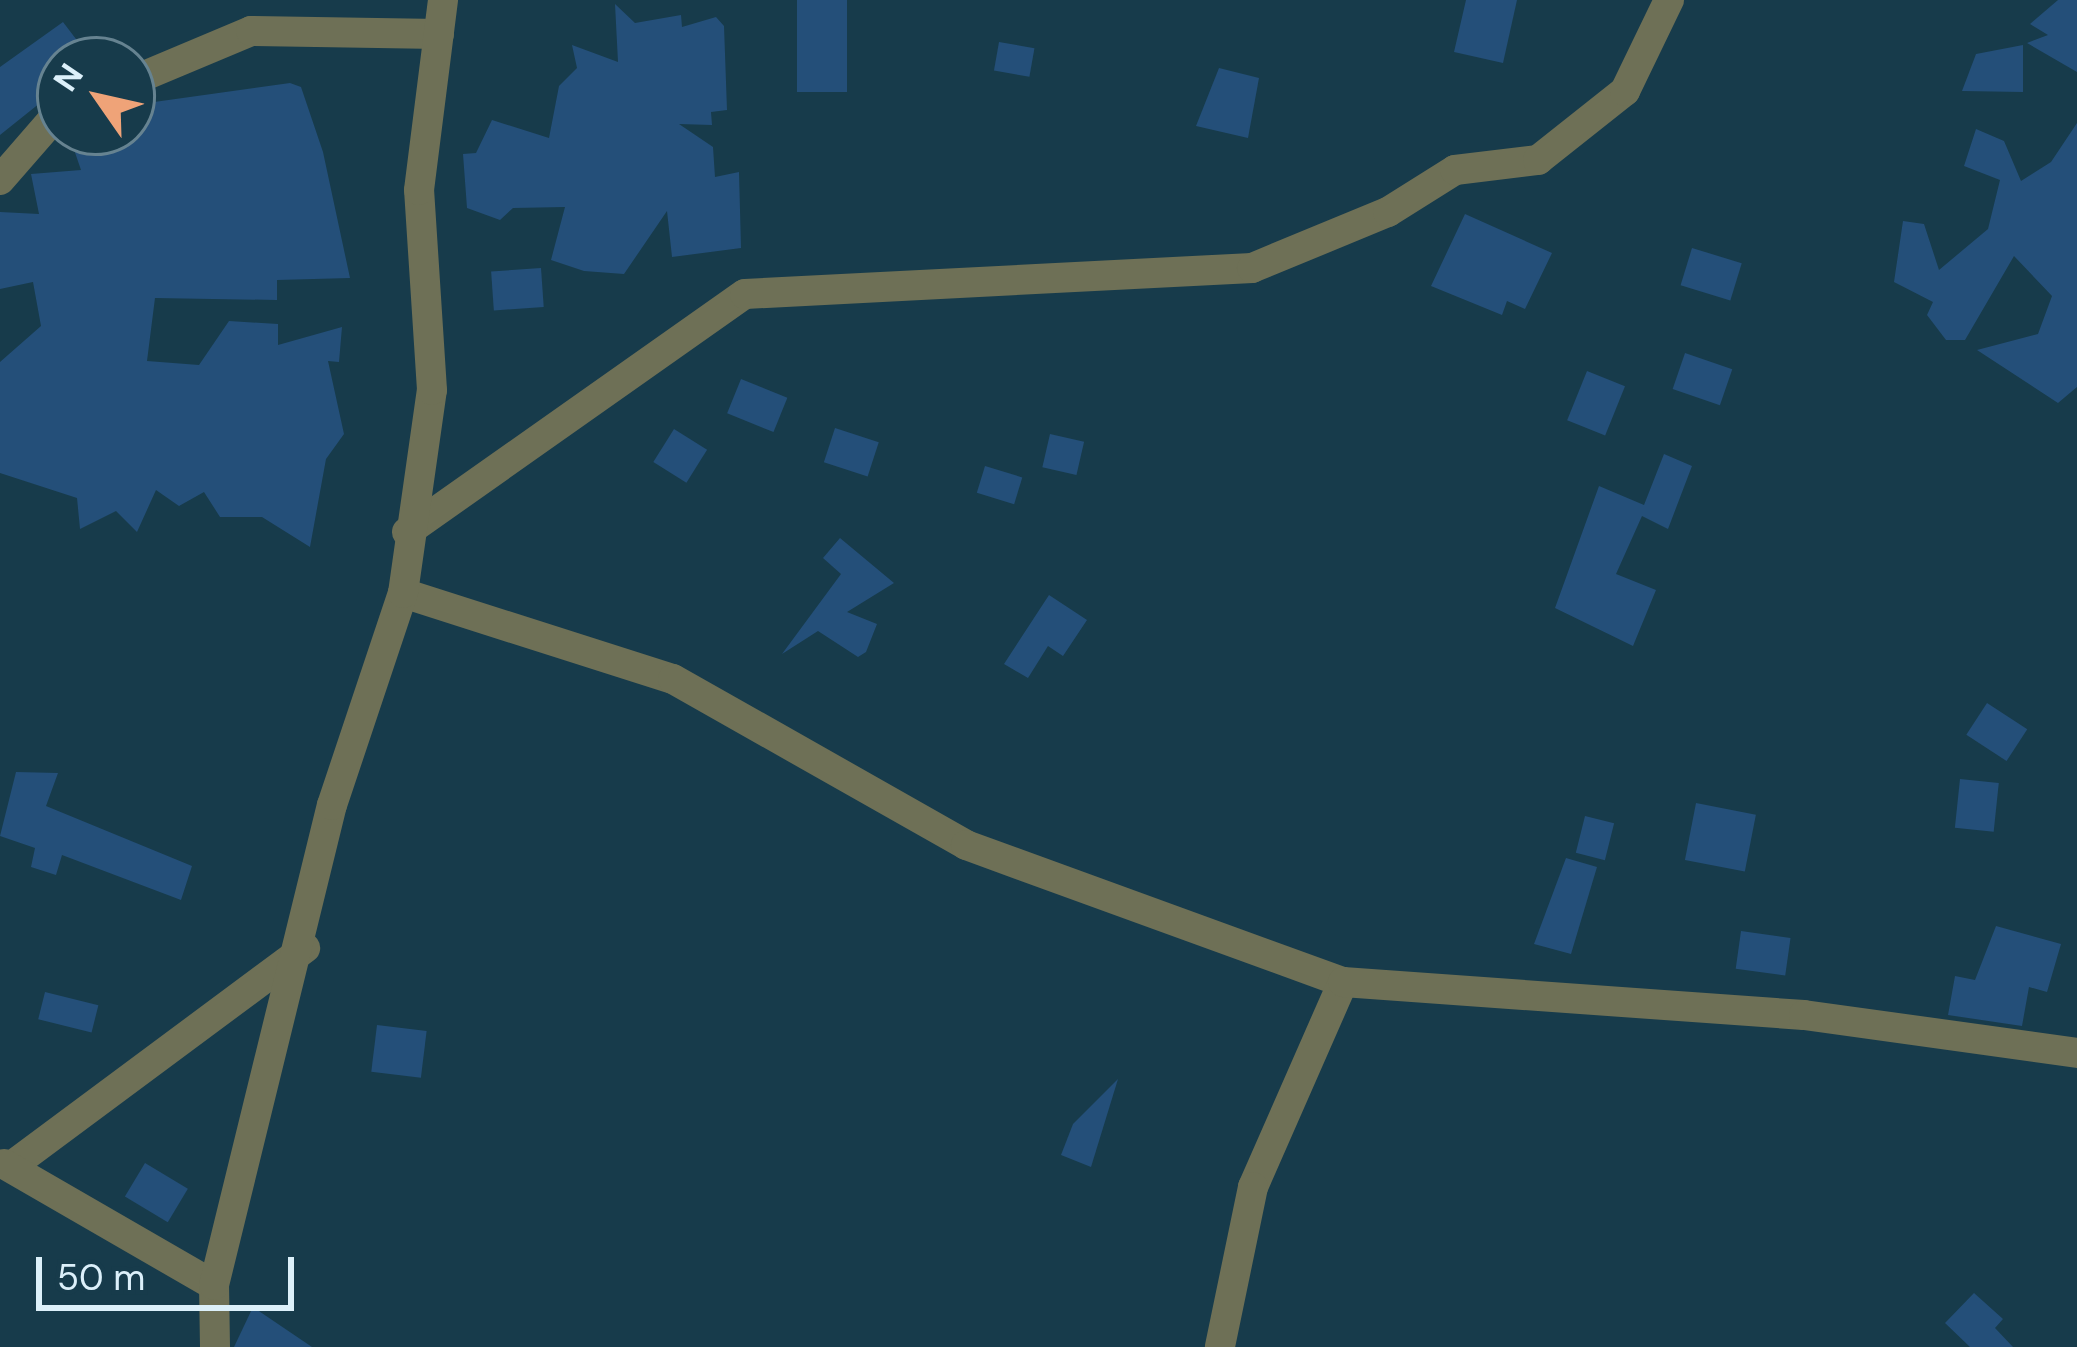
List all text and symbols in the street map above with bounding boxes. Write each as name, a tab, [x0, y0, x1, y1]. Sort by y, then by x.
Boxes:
north arrow	[36, 36, 156, 156]
text: N	[44, 55, 93, 99]
scale bar	[42, 1233, 300, 1307]
text: 50 m	[57, 1254, 145, 1301]

